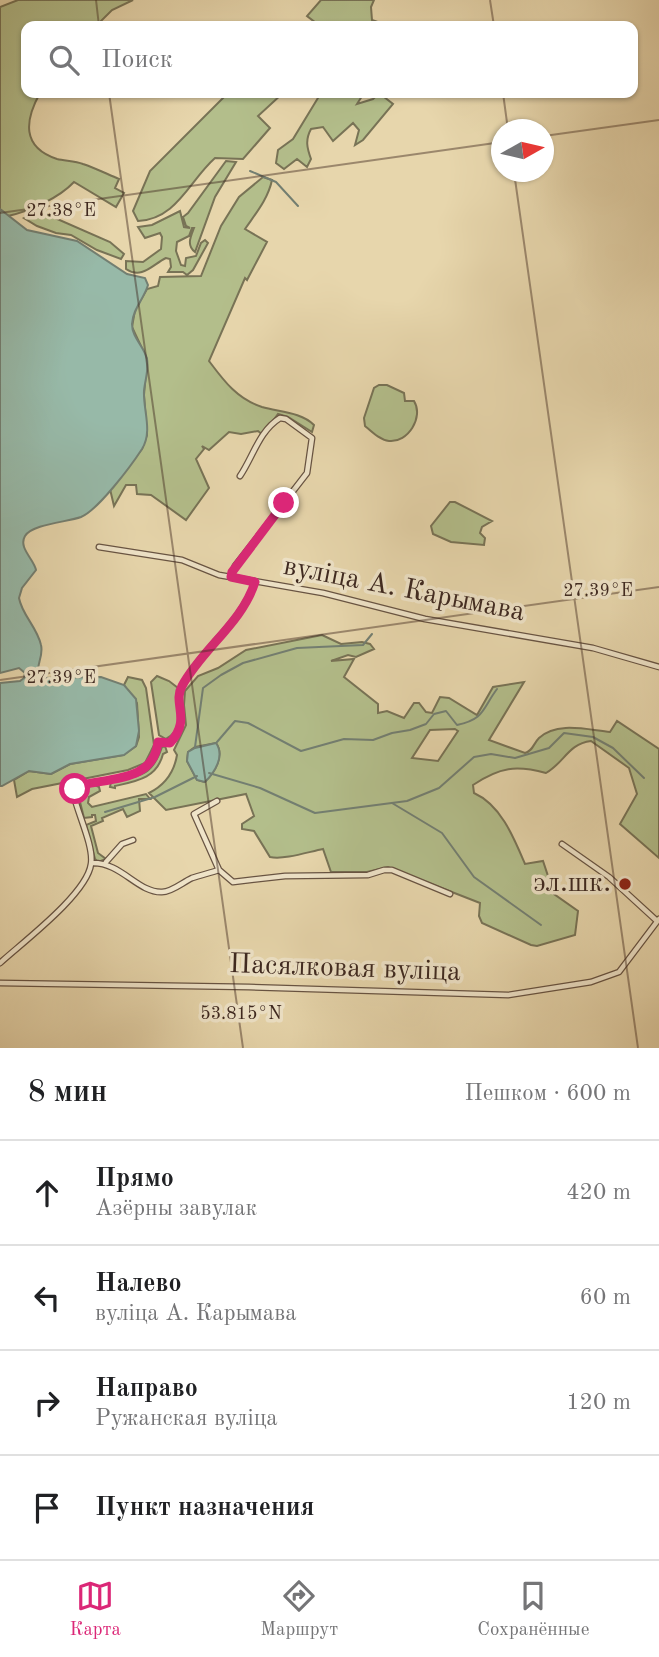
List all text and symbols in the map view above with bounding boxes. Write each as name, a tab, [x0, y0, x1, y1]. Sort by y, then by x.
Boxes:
search box	[21, 21, 638, 98]
icon: search	[45, 41, 83, 79]
text: Поиск	[101, 47, 173, 73]
north arrow	[491, 119, 554, 182]
text: 27.38°E	[26, 202, 96, 220]
route end	[268, 487, 299, 518]
street label: вуліца А. Карымава	[281, 553, 527, 627]
text: 27.39°E	[563, 582, 633, 600]
text: 27.39°E	[26, 669, 96, 687]
route start	[59, 773, 90, 804]
place label: эл.шк.	[533, 870, 611, 898]
marker: эл.шк.	[617, 876, 633, 892]
street label: Пасялковая вуліца	[229, 951, 462, 987]
text: 53.815°N	[200, 1005, 282, 1023]
text: 8 мин	[28, 1078, 107, 1108]
text: Пешком · 600 m	[465, 1082, 631, 1105]
text: Прямо	[95, 1166, 174, 1192]
icon: ahead	[28, 1174, 66, 1212]
text: 420 m	[566, 1181, 631, 1204]
text: Азёрны завулак	[95, 1197, 257, 1220]
text: Налево	[95, 1271, 182, 1297]
icon: left	[28, 1279, 66, 1317]
text: 60 m	[580, 1286, 631, 1309]
text: вуліца А. Карымава	[95, 1302, 297, 1325]
text: Направо	[95, 1376, 198, 1402]
icon: right	[28, 1384, 66, 1422]
text: 120 m	[566, 1391, 631, 1414]
text: Ружанская вуліца	[95, 1407, 278, 1430]
icon: arrive	[28, 1489, 66, 1527]
text: Пункт назначения	[95, 1495, 314, 1521]
tab: Карта	[70, 1577, 121, 1642]
tab: Маршрут	[260, 1577, 338, 1642]
tab: Сохранённые	[477, 1577, 589, 1642]

